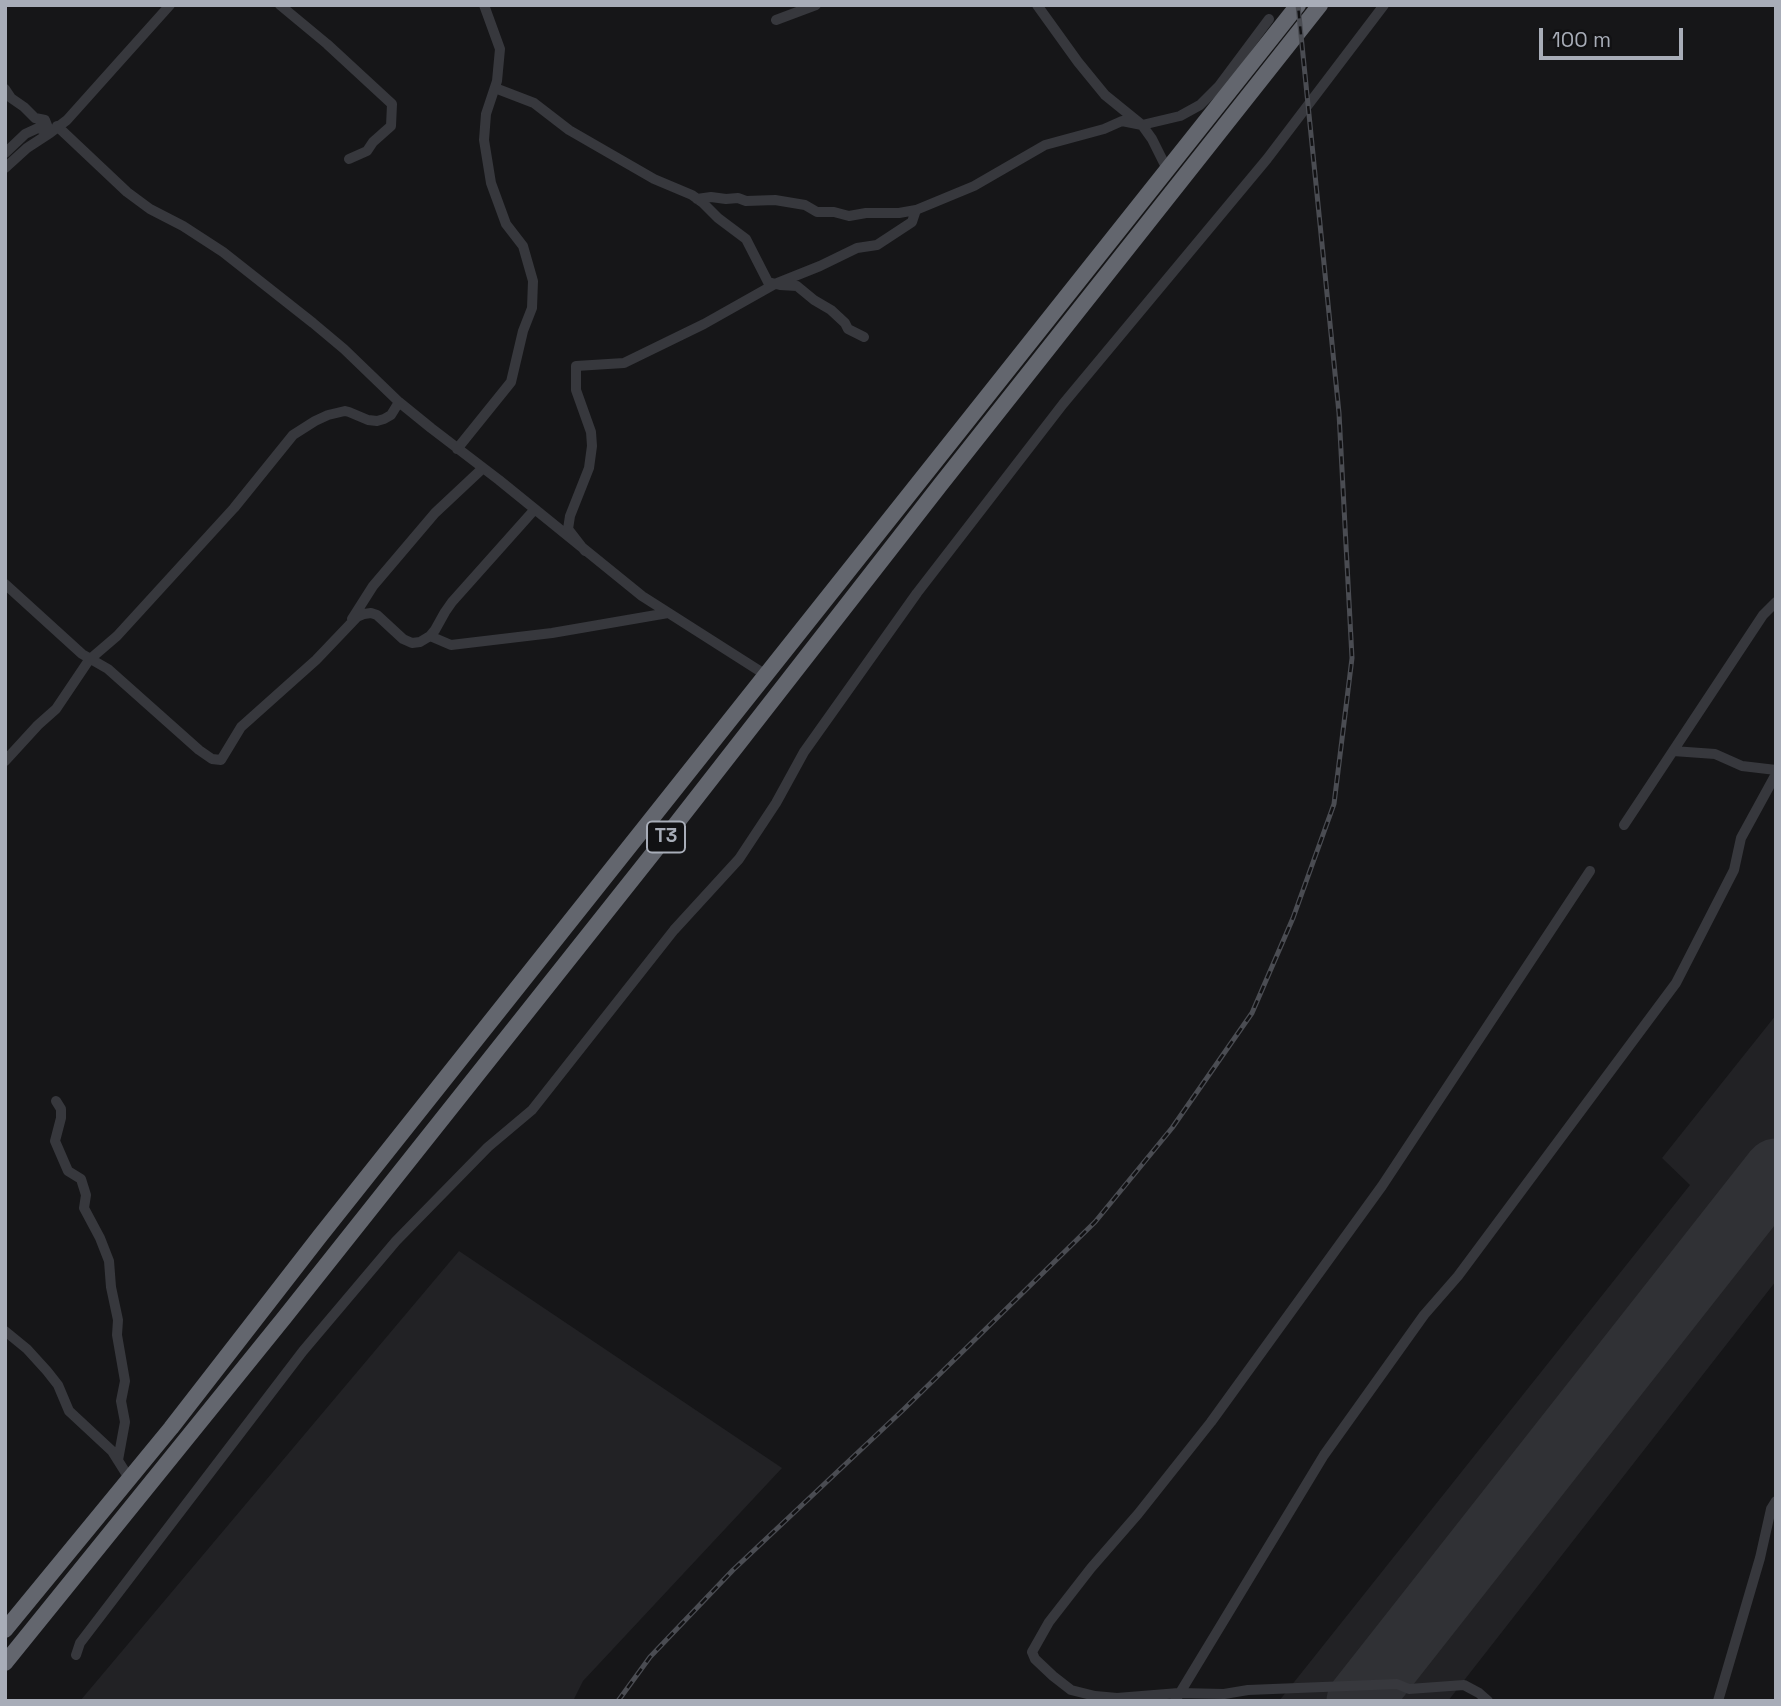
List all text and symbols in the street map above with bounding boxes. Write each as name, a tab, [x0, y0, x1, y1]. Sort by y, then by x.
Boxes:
scale bar	[1543, 14, 1686, 58]
text: 100 m	[1552, 26, 1611, 53]
road number: T3	[647, 822, 685, 852]

